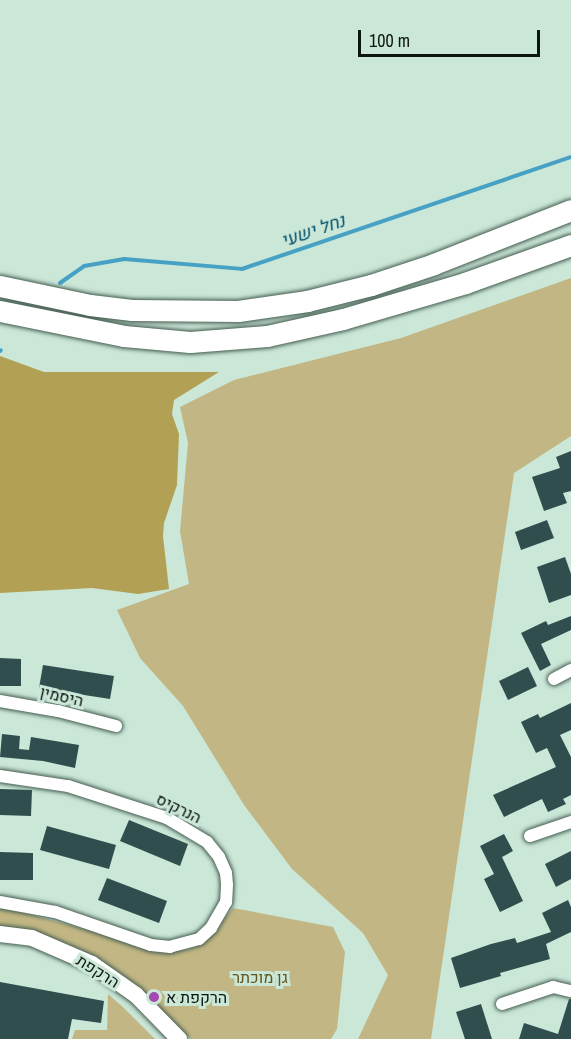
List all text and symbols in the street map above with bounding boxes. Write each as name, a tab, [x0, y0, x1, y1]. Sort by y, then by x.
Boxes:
scale bar	[361, 18, 542, 56]
text: 100 m	[369, 28, 410, 53]
water label: נחל ישעי	[278, 210, 348, 252]
street label: היסמין	[38, 682, 86, 710]
street label: הנרקיס	[153, 789, 205, 827]
street label: הרקפת	[73, 950, 123, 992]
park label: גן מוכתר	[232, 967, 288, 987]
place label: הרקפת א	[166, 987, 227, 1007]
marker: הרקפת א	[147, 990, 161, 1004]

